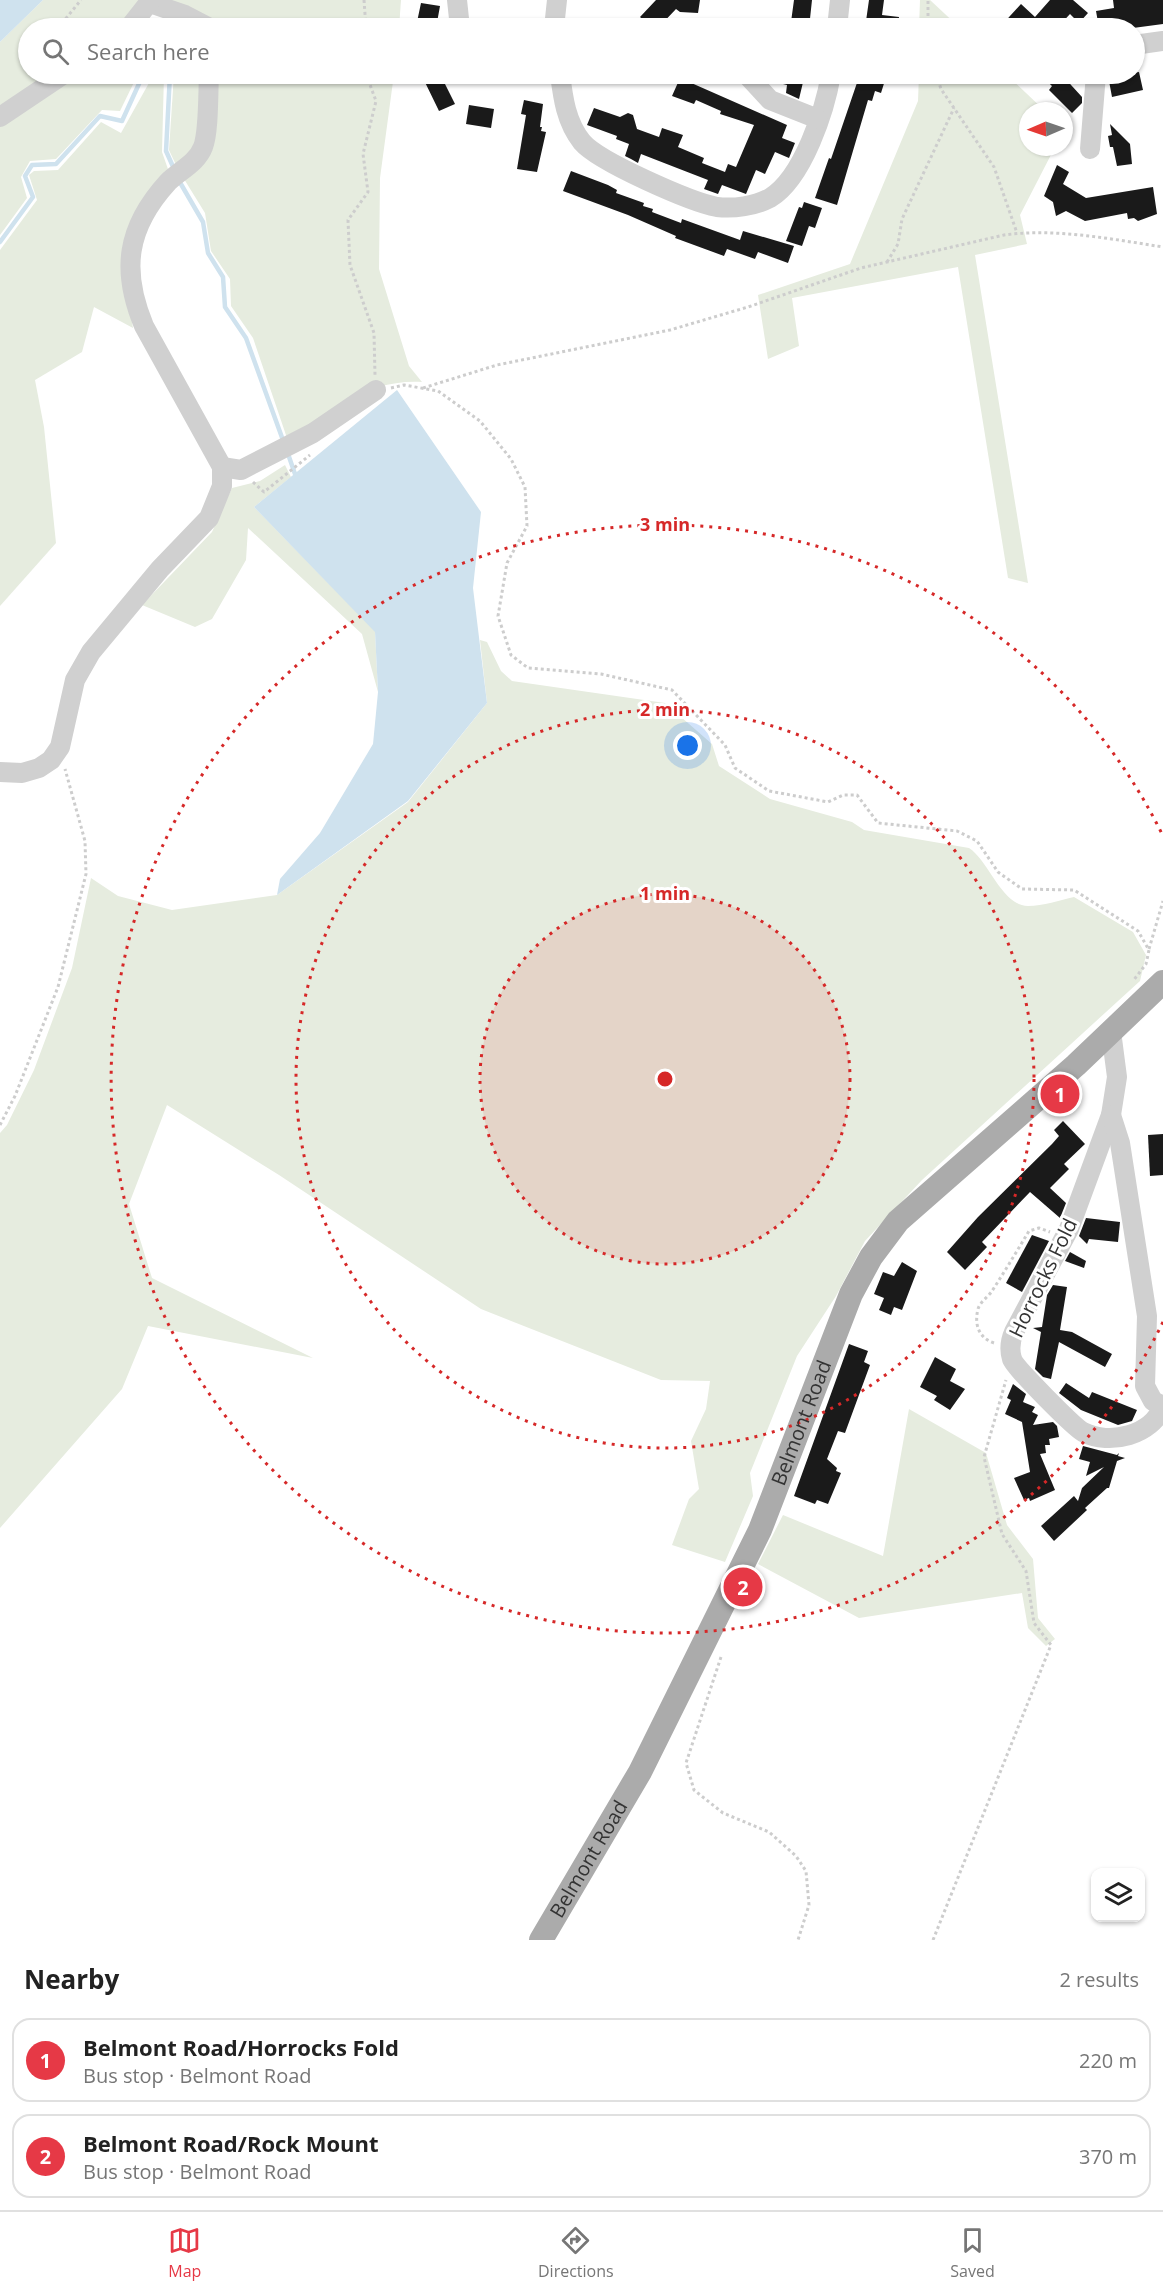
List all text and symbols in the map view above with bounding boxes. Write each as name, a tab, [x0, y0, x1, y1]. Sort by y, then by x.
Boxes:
search box	[18, 18, 1145, 84]
icon: search	[39, 35, 72, 68]
text: Search here	[87, 36, 210, 66]
north arrow	[1019, 102, 1073, 156]
text: 3 min	[640, 512, 690, 536]
text: 2 min	[640, 697, 690, 721]
your location	[673, 731, 702, 760]
text: 1 min	[640, 881, 690, 905]
centre of rings	[655, 1069, 675, 1089]
pin: 1	[1040, 1072, 1080, 1116]
street label: Horrocks Fold	[1002, 1214, 1083, 1342]
street label: Belmont Road	[765, 1356, 837, 1489]
pin: 2	[724, 1564, 762, 1610]
street label: Belmont Road	[543, 1795, 633, 1923]
map controls	[1091, 1868, 1145, 1922]
button: layers	[1091, 1868, 1145, 1922]
text: Nearby	[24, 1961, 119, 1997]
text: 2 results	[1059, 1966, 1139, 1993]
text: Belmont Road/Horrocks Fold	[83, 2032, 399, 2062]
text: 1	[40, 2047, 51, 2074]
text: 220 m	[1079, 2047, 1137, 2074]
text: Bus stop · Belmont Road	[83, 2062, 312, 2089]
text: Belmont Road/Rock Mount	[83, 2128, 379, 2158]
text: 2	[40, 2143, 51, 2170]
text: 370 m	[1079, 2143, 1137, 2170]
text: Bus stop · Belmont Road	[83, 2158, 312, 2185]
tab: Map	[168, 2224, 201, 2282]
tab: Directions	[538, 2224, 614, 2282]
tab: Saved	[950, 2224, 995, 2282]

